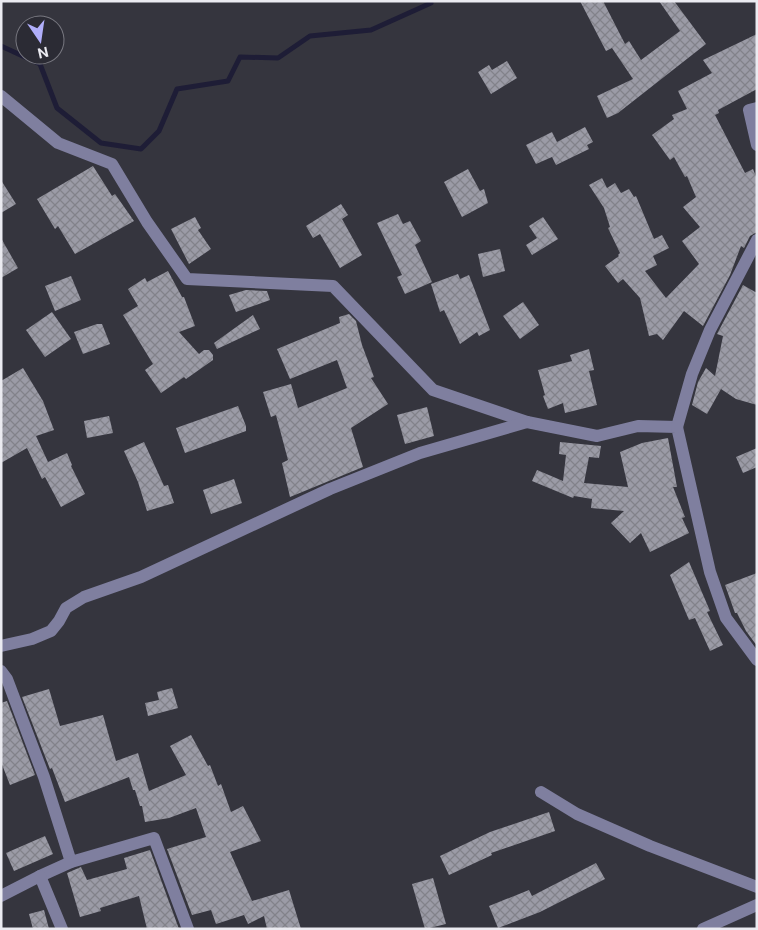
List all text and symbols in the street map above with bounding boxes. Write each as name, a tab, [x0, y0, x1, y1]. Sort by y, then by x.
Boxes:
north arrow	[15, 15, 65, 65]
text: N	[36, 44, 50, 62]

